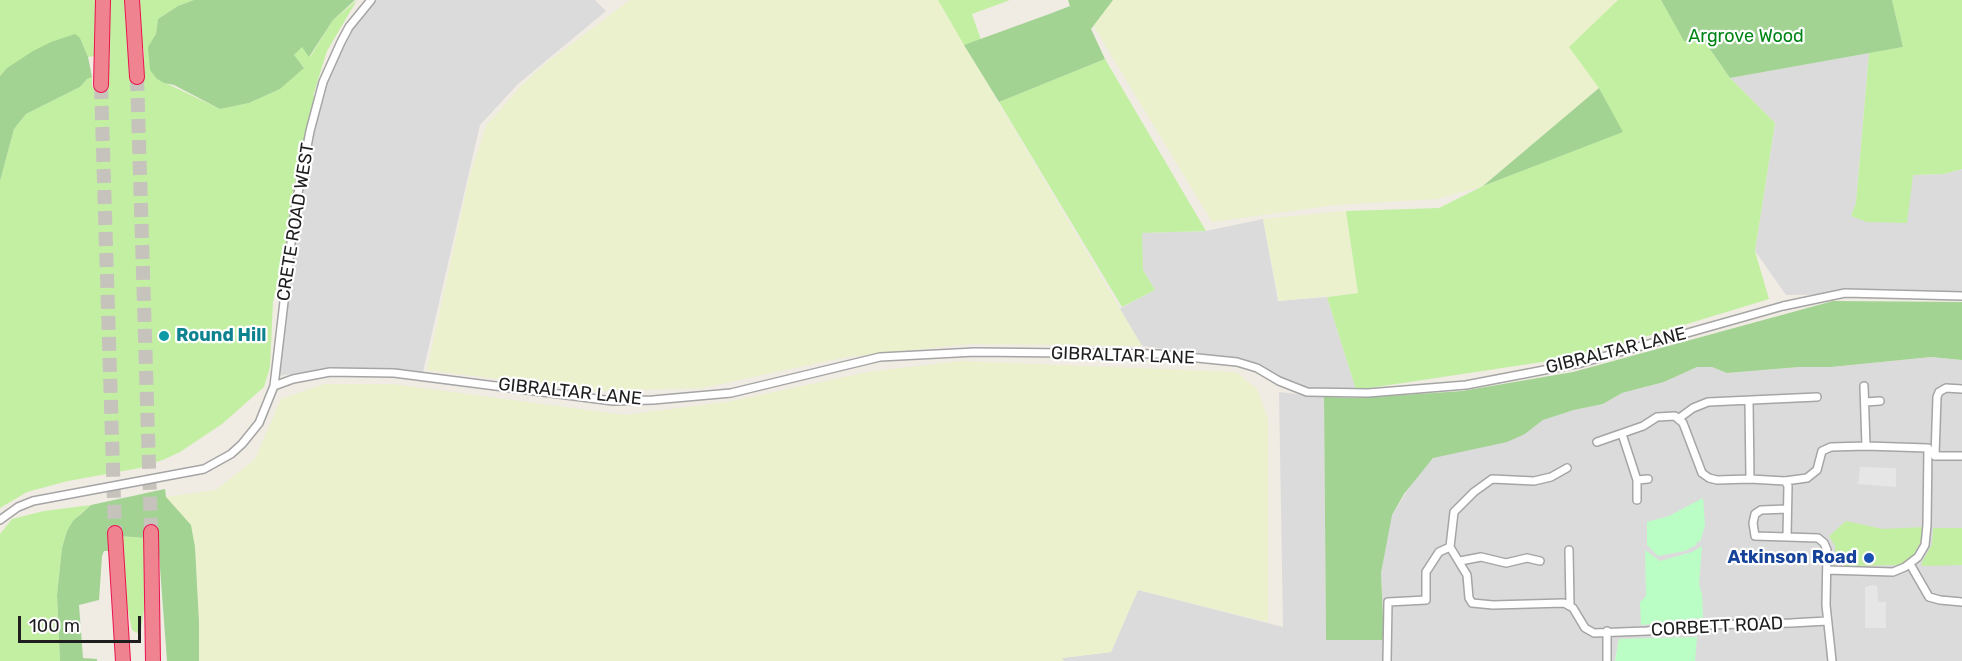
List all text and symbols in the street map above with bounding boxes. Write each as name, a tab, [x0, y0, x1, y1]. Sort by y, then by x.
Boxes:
park label: Argrove Wood	[1688, 26, 1804, 48]
street label: CRETE ROAD WEST	[273, 141, 319, 303]
street label: GIBRALTAR LANE	[1544, 323, 1688, 379]
place label: Round Hill	[176, 325, 266, 347]
marker: Round Hill	[157, 329, 171, 343]
street label: GIBRALTAR LANE	[1051, 343, 1195, 369]
street label: GIBRALTAR LANE	[497, 374, 643, 410]
place label: Atkinson Road	[1727, 547, 1857, 569]
marker: Atkinson Road	[1862, 551, 1876, 565]
scale bar	[21, 604, 144, 642]
street label: CORBETT ROAD	[1650, 613, 1784, 641]
text: 100 m	[29, 615, 80, 637]

